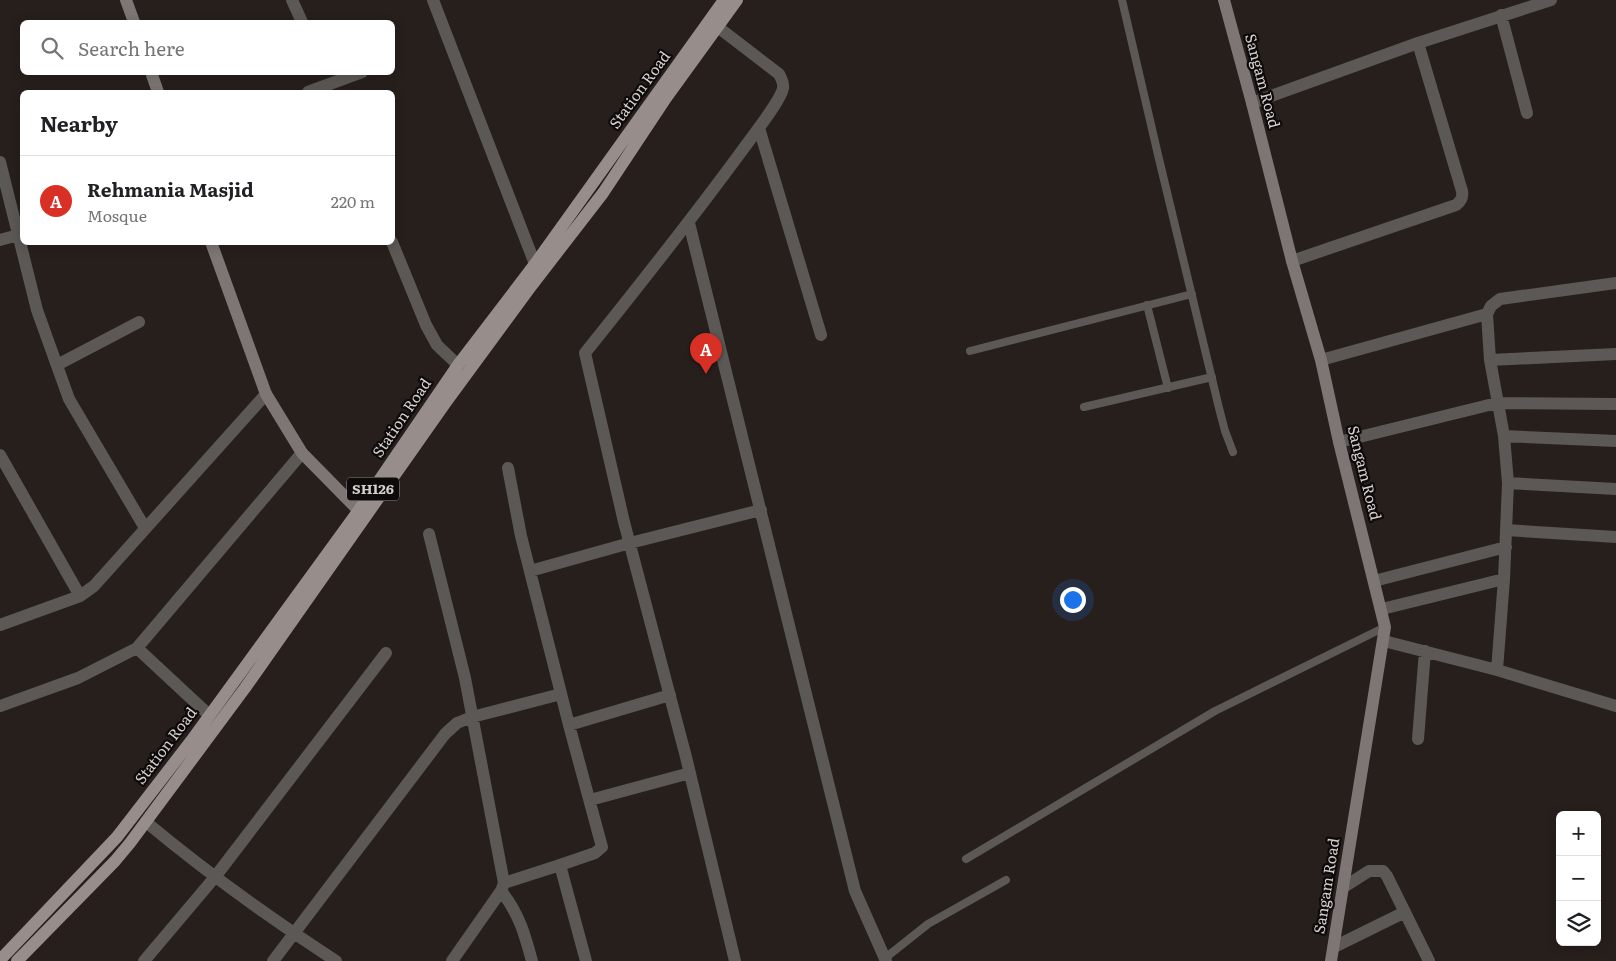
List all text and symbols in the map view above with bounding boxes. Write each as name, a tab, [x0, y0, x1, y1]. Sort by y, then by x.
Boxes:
search box	[20, 20, 395, 75]
street label: Sangam Road	[1240, 31, 1287, 130]
icon: search	[38, 34, 66, 62]
text: Search here	[78, 34, 185, 62]
street label: Station Road	[603, 45, 675, 133]
text: Nearby	[40, 107, 118, 138]
text: Rehmania Masjid	[87, 175, 254, 203]
text: A	[50, 189, 62, 213]
text: 220 m	[331, 189, 375, 213]
text: Mosque	[87, 203, 147, 227]
pin: A	[690, 333, 722, 374]
street label: Station Road	[366, 373, 436, 461]
street label: Sangam Road	[1343, 423, 1388, 522]
road number: SH126	[347, 478, 399, 500]
your location	[1060, 587, 1086, 613]
street label: Station Road	[128, 702, 201, 789]
map controls	[1556, 811, 1601, 946]
button: +	[1556, 811, 1601, 856]
street label: Sangam Road	[1307, 836, 1344, 935]
button: −	[1556, 856, 1601, 901]
button: layers	[1556, 901, 1601, 946]

